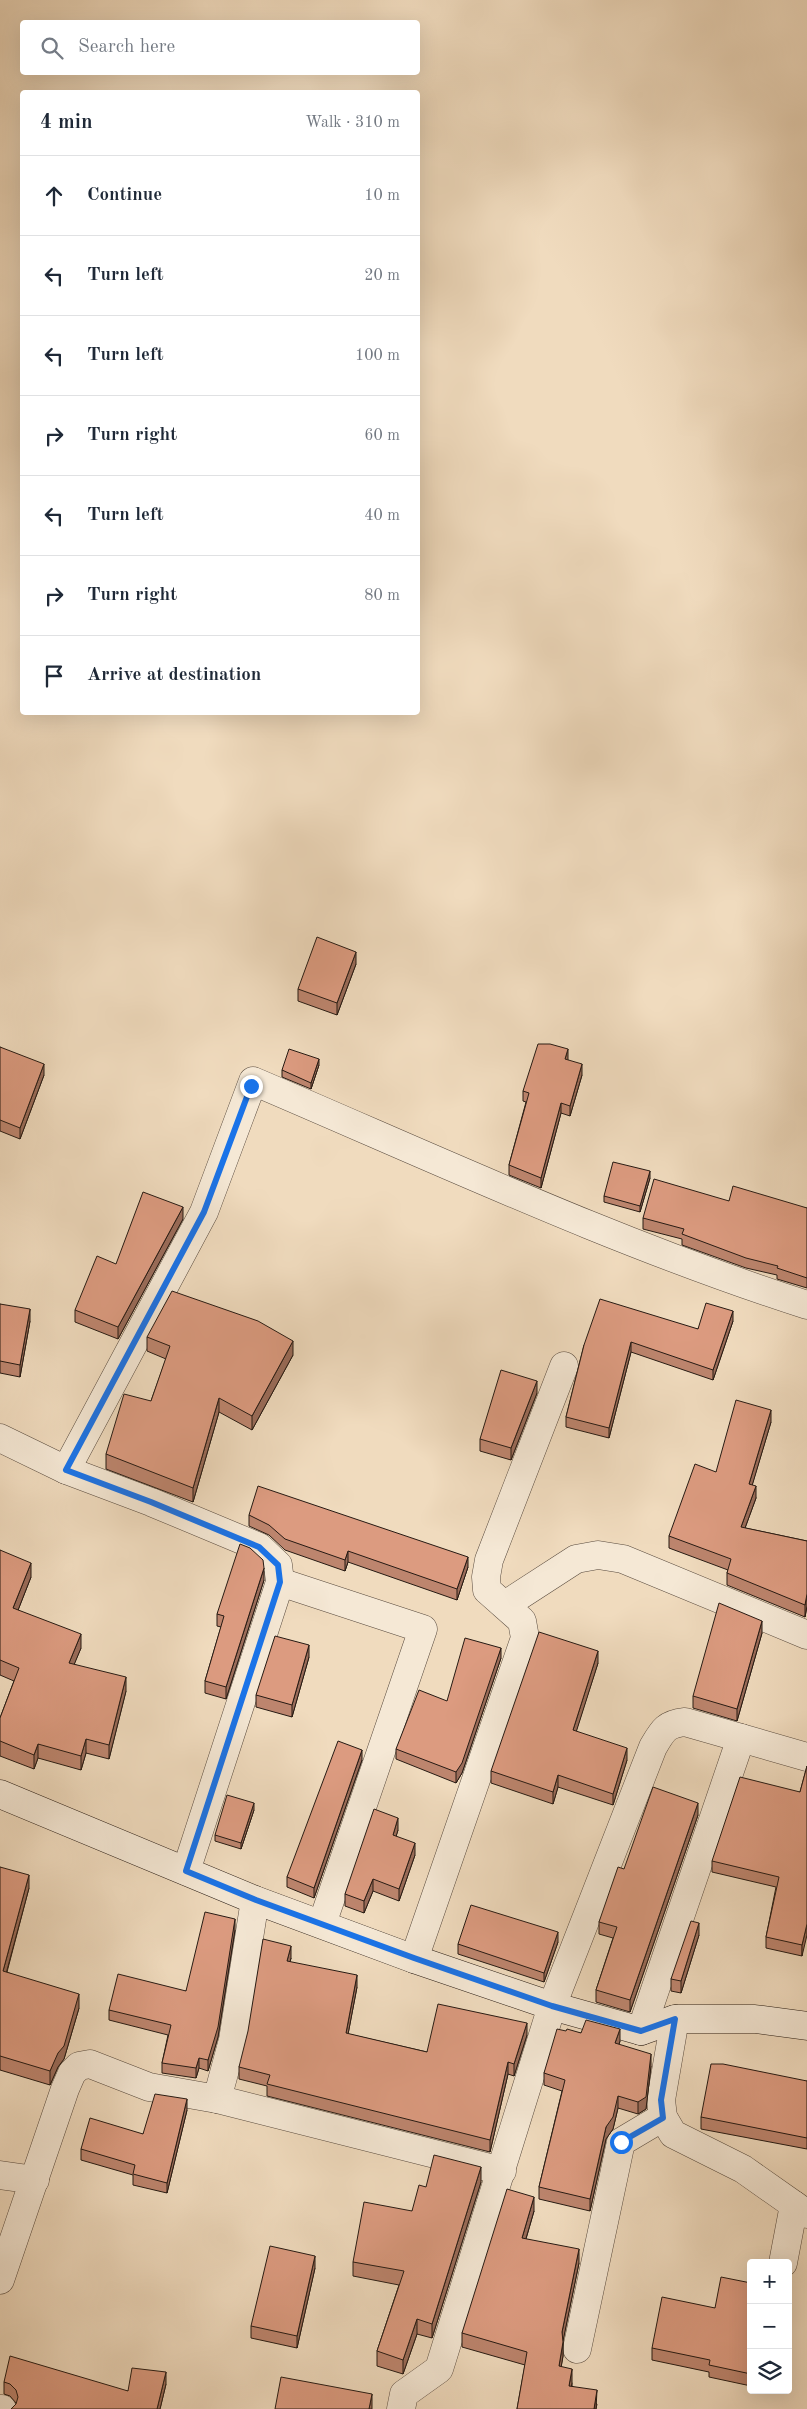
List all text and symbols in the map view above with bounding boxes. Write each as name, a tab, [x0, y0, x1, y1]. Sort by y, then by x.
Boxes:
search box	[20, 20, 420, 75]
icon: search	[38, 34, 66, 62]
text: Search here	[78, 38, 175, 57]
text: 4 min	[40, 112, 93, 133]
text: Walk · 310 m	[305, 115, 400, 131]
icon: ahead	[40, 182, 68, 210]
text: Continue	[87, 186, 162, 205]
text: 10 m	[364, 188, 400, 204]
icon: left	[40, 262, 68, 290]
text: Turn left	[87, 266, 164, 285]
text: 20 m	[364, 268, 400, 284]
icon: left	[40, 342, 68, 370]
text: Turn left	[87, 346, 164, 365]
text: 100 m	[355, 348, 400, 364]
icon: right	[40, 422, 68, 450]
text: Turn right	[87, 426, 177, 445]
text: 60 m	[364, 428, 400, 444]
icon: left	[40, 502, 68, 530]
text: Turn left	[87, 506, 164, 525]
text: 40 m	[364, 508, 400, 524]
icon: right	[40, 582, 68, 610]
text: Turn right	[87, 586, 177, 605]
text: 80 m	[364, 588, 400, 604]
icon: arrive	[40, 662, 68, 690]
text: Arrive at destination	[87, 666, 261, 685]
route end	[240, 1075, 263, 1098]
route start	[610, 2131, 633, 2154]
map controls	[747, 2259, 792, 2394]
button: +	[747, 2259, 792, 2304]
button: −	[747, 2304, 792, 2349]
button: layers	[747, 2349, 792, 2394]

